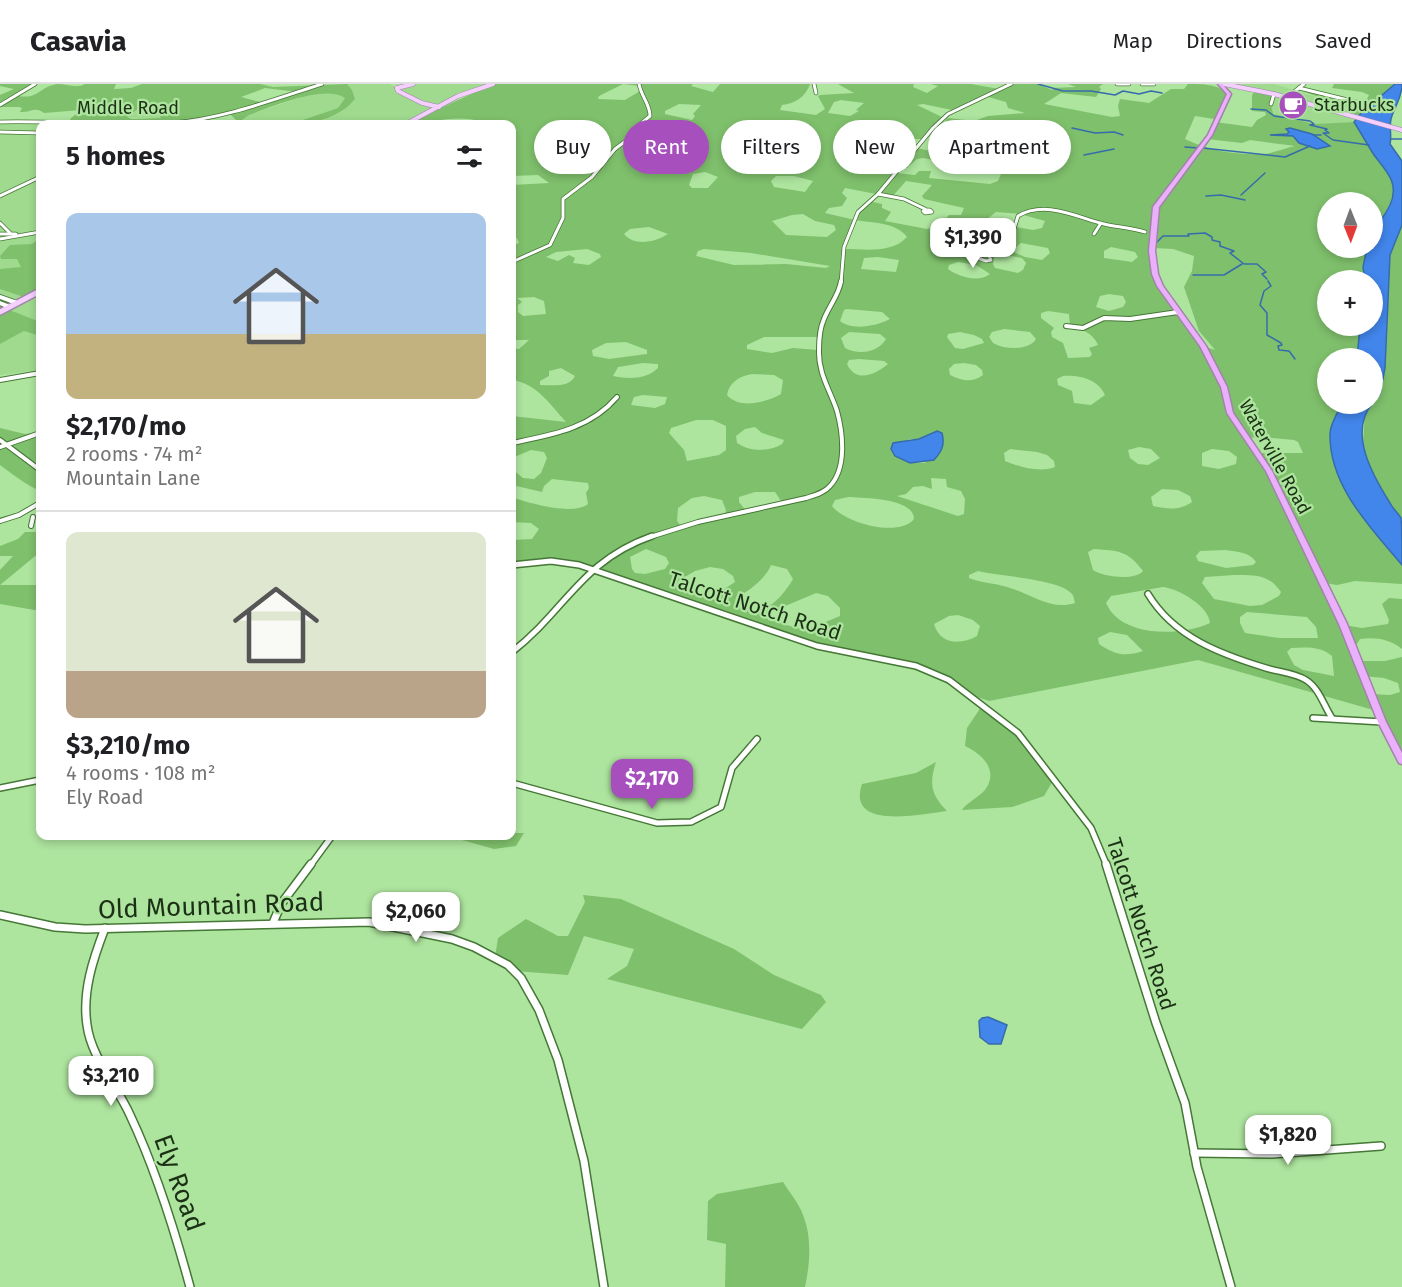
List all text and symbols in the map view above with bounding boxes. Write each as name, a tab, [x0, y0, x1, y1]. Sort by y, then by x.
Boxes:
text: Casavia	[30, 25, 127, 58]
text: Map	[1113, 28, 1153, 54]
text: Directions	[1186, 28, 1282, 54]
text: Saved	[1315, 28, 1372, 54]
cafe icon: Starbucks	[1277, 89, 1309, 121]
place label: Starbucks	[1314, 94, 1394, 116]
street label: Middle Road	[77, 97, 179, 119]
chip: Buy	[534, 120, 611, 174]
chip: Rent	[623, 120, 709, 174]
chip: Filters	[721, 120, 821, 174]
chip: New	[833, 120, 916, 174]
chip: Apartment	[928, 120, 1071, 174]
icon: filters	[453, 140, 486, 173]
text: 5 homes	[66, 141, 165, 172]
north arrow	[1317, 192, 1383, 258]
map controls	[1317, 192, 1383, 414]
pin: $1,390	[924, 218, 1022, 269]
text: $1,390	[944, 225, 1002, 249]
icon: home	[222, 252, 330, 360]
button: +	[1317, 270, 1383, 336]
button: −	[1317, 348, 1383, 414]
street label: Waterville Road	[1234, 396, 1316, 518]
text: $2,170/mo	[66, 411, 186, 442]
text: 2 rooms · 74 m²	[66, 442, 203, 466]
text: Mountain Lane	[66, 466, 200, 490]
street label: Talcott Notch Road	[665, 566, 845, 646]
icon: home	[222, 571, 330, 679]
text: $3,210/mo	[66, 730, 190, 761]
pin: $2,170	[603, 759, 701, 810]
text: 4 rooms · 108 m²	[66, 761, 215, 785]
text: $2,170	[625, 766, 679, 790]
text: Ely Road	[66, 785, 143, 809]
street label: Talcott Notch Road	[1101, 834, 1181, 1014]
street label: Old Mountain Road	[97, 887, 325, 925]
pin: $2,060	[367, 892, 465, 943]
text: $2,060	[386, 899, 446, 923]
pin: $3,210	[62, 1056, 160, 1107]
text: $3,210	[82, 1063, 140, 1087]
pin: $1,820	[1239, 1115, 1337, 1166]
text: $1,820	[1259, 1122, 1317, 1146]
street label: Ely Road	[147, 1130, 211, 1236]

